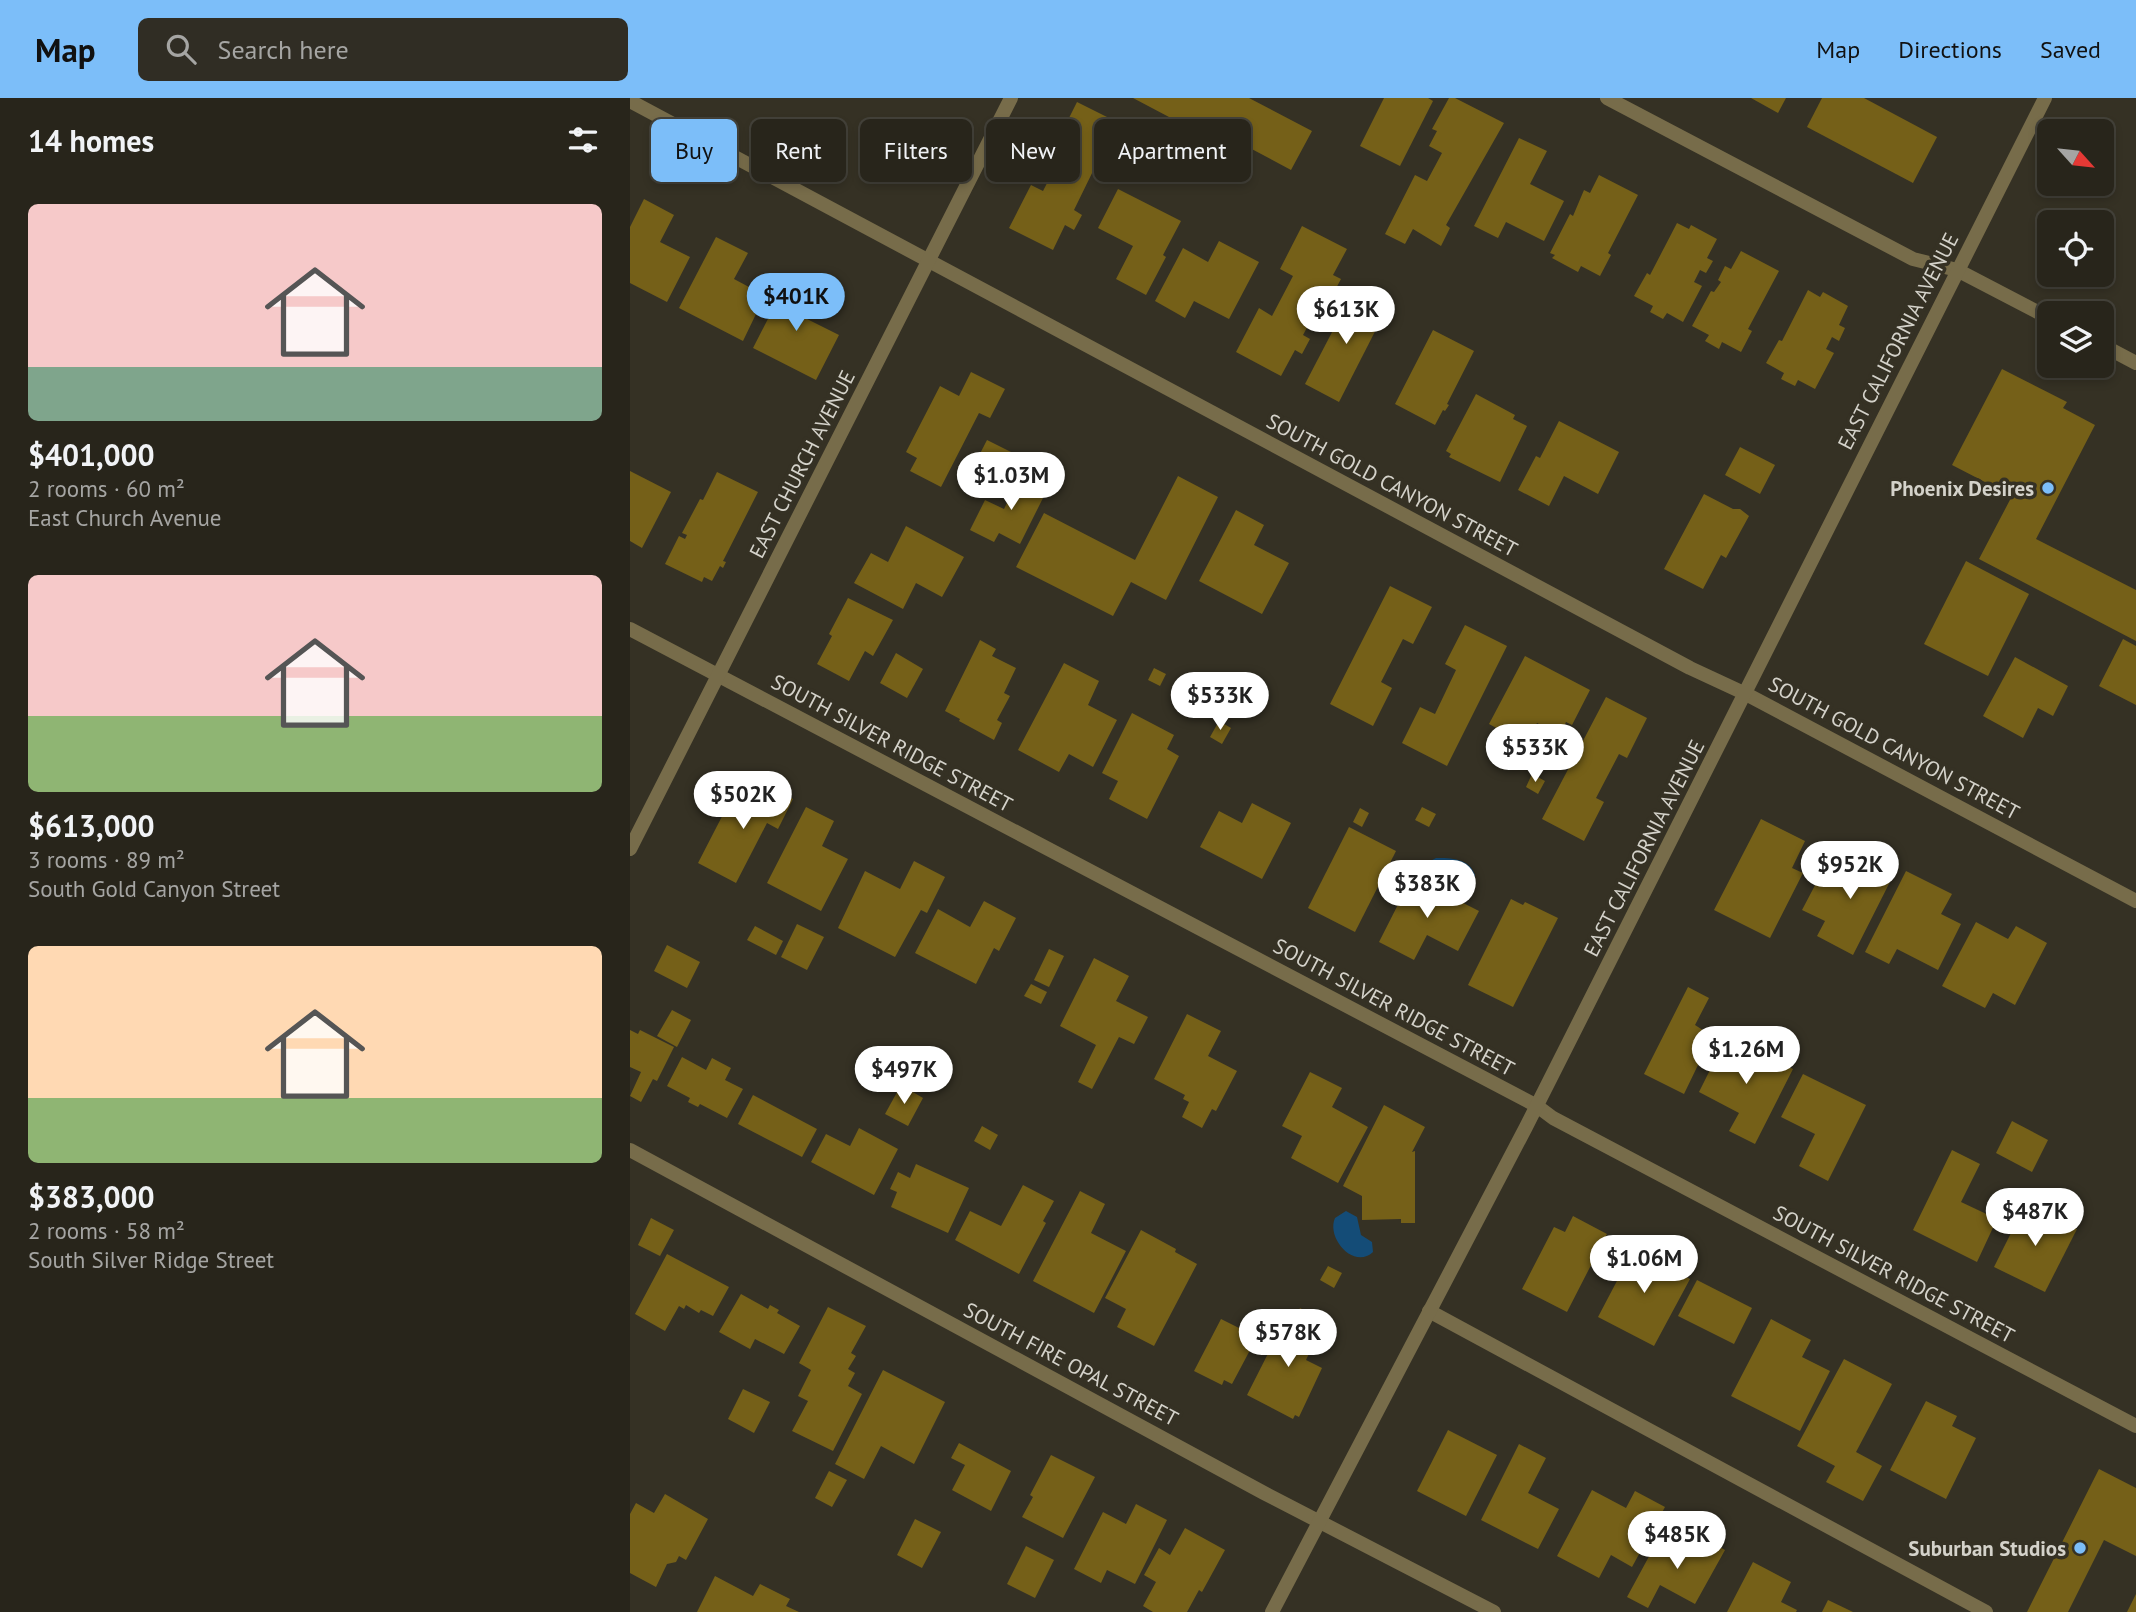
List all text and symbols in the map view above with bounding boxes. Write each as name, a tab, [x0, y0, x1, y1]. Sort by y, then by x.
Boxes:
search box	[138, 18, 628, 81]
text: Map	[35, 28, 96, 71]
icon: search	[162, 30, 200, 68]
text: Search here	[218, 33, 349, 66]
text: Map	[1816, 34, 1860, 65]
text: Directions	[1898, 34, 2002, 65]
text: Saved	[2040, 34, 2101, 65]
chip: Buy	[651, 119, 737, 182]
chip: Rent	[751, 119, 846, 182]
chip: Filters	[860, 119, 972, 182]
chip: New	[986, 119, 1080, 182]
chip: Apartment	[1094, 119, 1251, 182]
north arrow	[2037, 119, 2114, 196]
map controls	[2037, 119, 2114, 378]
text: 14 homes	[28, 121, 154, 160]
icon: filters	[564, 121, 602, 159]
button: locate	[2037, 210, 2114, 287]
street label: EAST CALIFORNIA AVENUE	[1832, 228, 1964, 454]
icon: home	[252, 249, 378, 375]
pin: $401K	[747, 274, 845, 333]
text: $401K	[763, 281, 829, 310]
pin: $613K	[1297, 286, 1395, 346]
text: $613K	[1313, 294, 1379, 323]
button: layers	[2037, 301, 2114, 378]
street label: EAST CHURCH AVENUE	[743, 366, 861, 562]
street label: SOUTH GOLD CANYON STREET	[1262, 407, 1522, 563]
text: $401,000	[28, 435, 155, 474]
pin: $1.03M	[954, 452, 1068, 512]
text: $1.03M	[973, 460, 1049, 489]
text: 2 rooms · 60 m²	[28, 474, 185, 503]
place label: Phoenix Desires	[1890, 475, 2034, 502]
marker: Phoenix Desires	[2040, 480, 2056, 496]
text: East Church Avenue	[28, 503, 221, 532]
icon: home	[252, 620, 378, 746]
street label: SOUTH SILVER RIDGE STREET	[767, 668, 1018, 818]
street label: SOUTH GOLD CANYON STREET	[1764, 670, 2024, 826]
pin: $533K	[1171, 672, 1269, 732]
text: $533K	[1187, 680, 1253, 709]
pin: $533K	[1486, 724, 1584, 784]
text: $533K	[1502, 732, 1568, 761]
street label: EAST CALIFORNIA AVENUE	[1578, 735, 1710, 961]
pin: $502K	[694, 772, 792, 831]
text: $502K	[710, 779, 776, 808]
text: $613,000	[28, 806, 155, 845]
pin: $952K	[1801, 842, 1899, 901]
text: 3 rooms · 89 m²	[28, 845, 185, 874]
text: $952K	[1817, 849, 1883, 878]
pin: $383K	[1378, 860, 1476, 920]
text: $383K	[1394, 868, 1460, 897]
text: South Gold Canyon Street	[28, 874, 280, 903]
street label: SOUTH SILVER RIDGE STREET	[1269, 932, 1520, 1082]
icon: home	[252, 991, 378, 1117]
pin: $1.26M	[1689, 1026, 1803, 1086]
text: $1.26M	[1708, 1034, 1784, 1063]
pin: $497K	[855, 1046, 953, 1106]
text: $497K	[871, 1054, 937, 1083]
text: $383,000	[28, 1177, 155, 1216]
pin: $487K	[1986, 1188, 2084, 1248]
text: $487K	[2002, 1196, 2068, 1225]
street label: SOUTH SILVER RIDGE STREET	[1769, 1199, 2020, 1349]
text: 2 rooms · 58 m²	[28, 1216, 185, 1245]
pin: $1.06M	[1587, 1236, 1701, 1295]
text: $1.06M	[1606, 1243, 1682, 1272]
text: South Silver Ridge Street	[28, 1245, 274, 1274]
street label: SOUTH FIRE OPAL STREET	[959, 1296, 1183, 1432]
pin: $578K	[1239, 1310, 1337, 1369]
text: $578K	[1255, 1317, 1321, 1346]
pin: $485K	[1628, 1512, 1726, 1571]
text: $485K	[1644, 1519, 1710, 1548]
place label: Suburban Studios	[1908, 1535, 2066, 1562]
marker: Suburban Studios	[2072, 1540, 2088, 1556]

